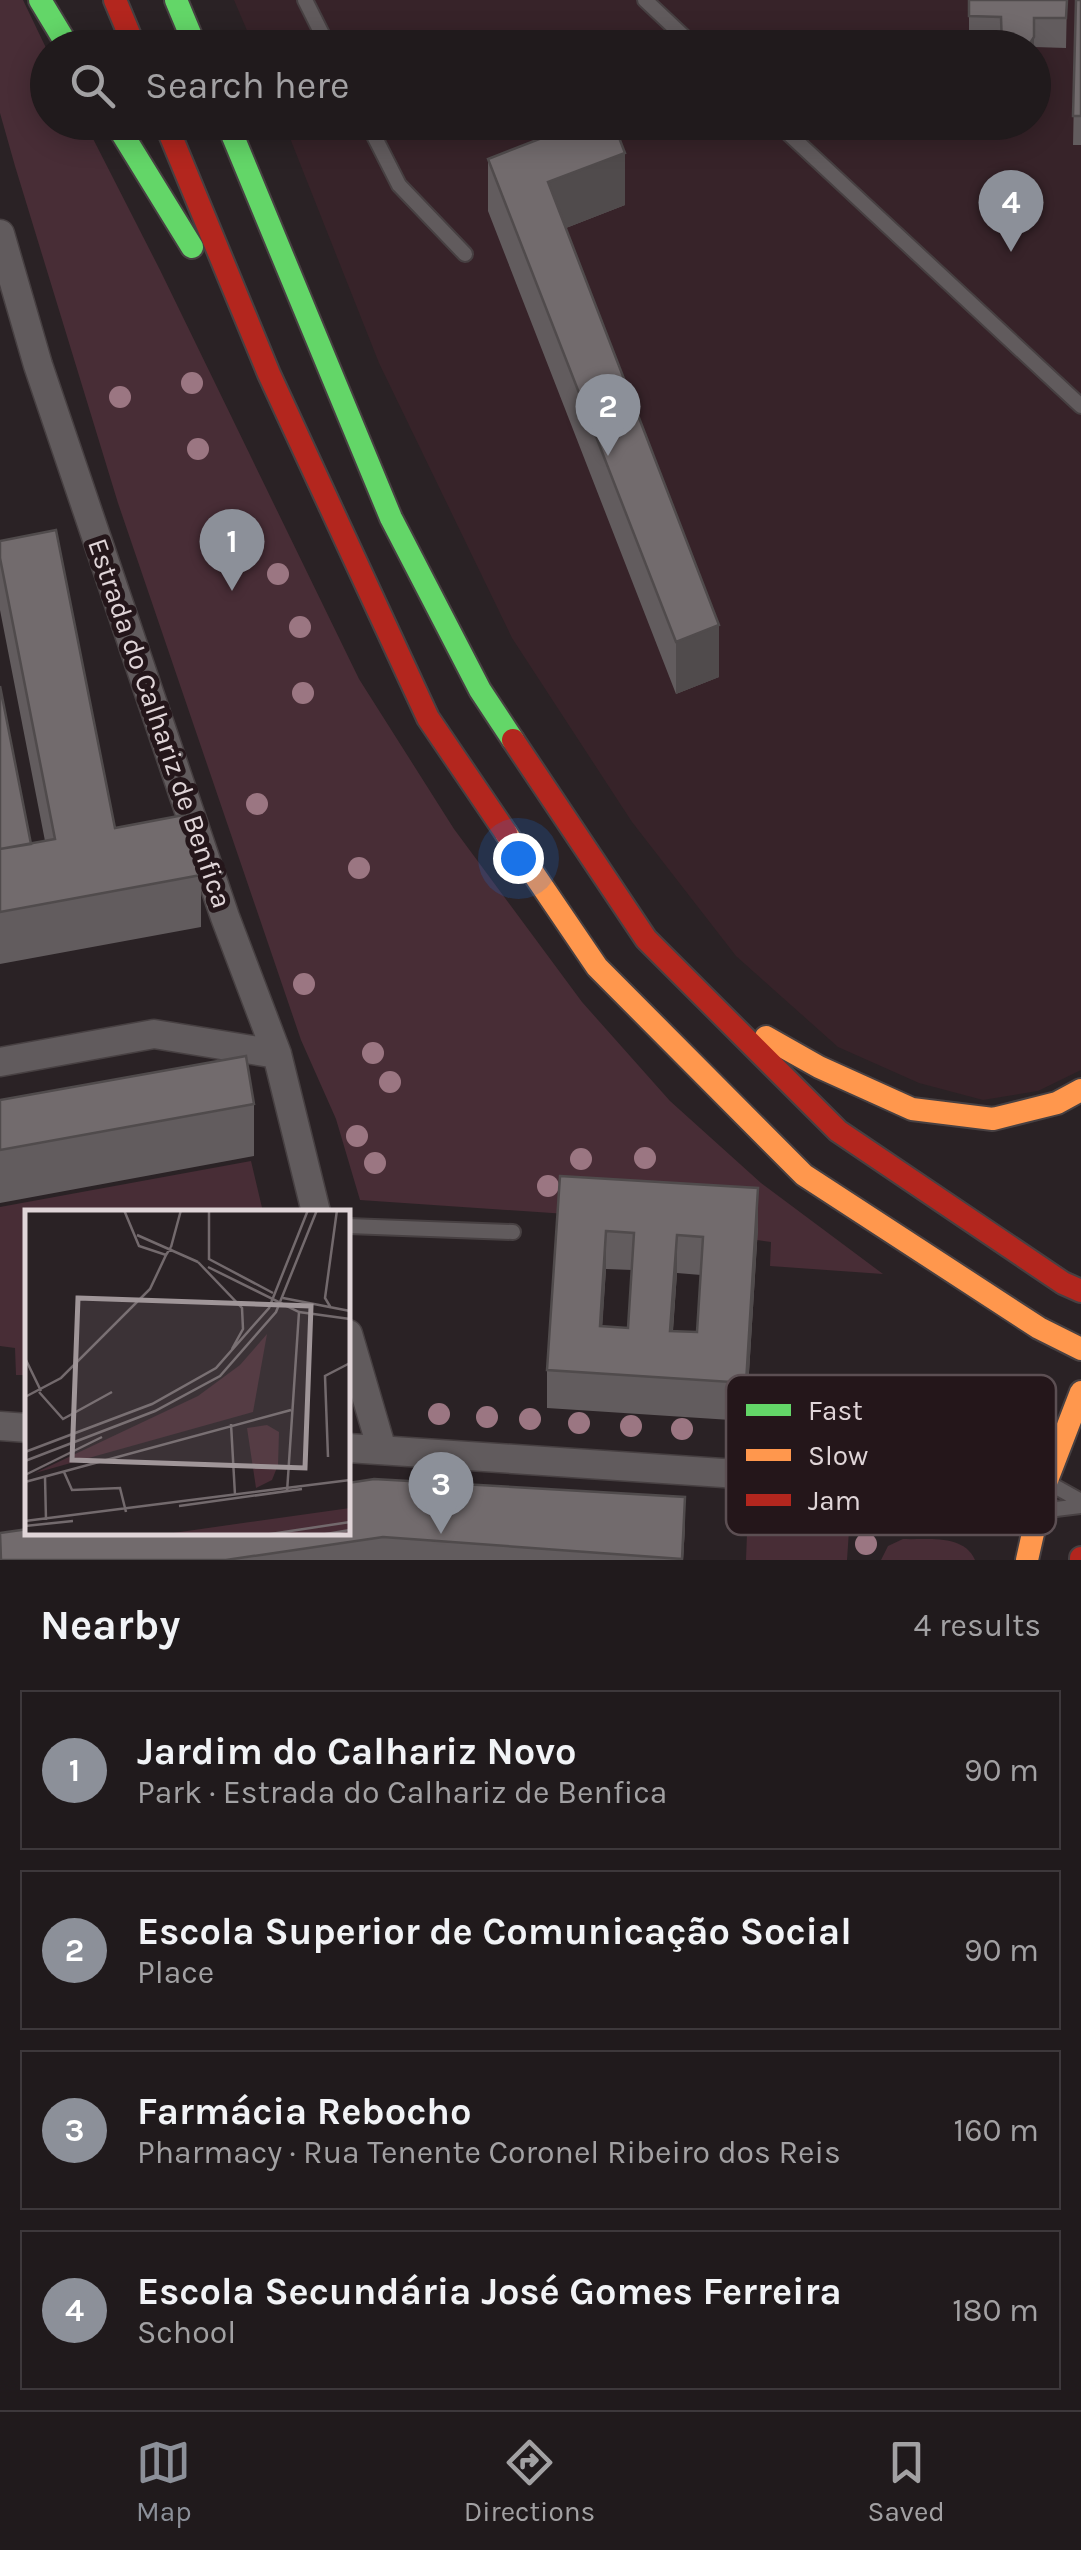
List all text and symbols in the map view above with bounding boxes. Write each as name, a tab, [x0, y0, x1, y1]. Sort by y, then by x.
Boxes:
search box	[30, 30, 1051, 140]
icon: search	[65, 58, 120, 113]
text: Search here	[145, 63, 349, 108]
pin: 4	[978, 170, 1044, 252]
pin: 2	[576, 374, 640, 456]
pin: 1	[200, 508, 264, 591]
street label: Estrada do Calhariz de Benfica	[81, 534, 239, 912]
your location	[493, 833, 544, 884]
inset map	[25, 1210, 350, 1535]
legend	[726, 1375, 1056, 1535]
text: Fast	[808, 1394, 863, 1427]
text: Slow	[808, 1439, 868, 1472]
pin: 3	[408, 1452, 474, 1534]
text: Jam	[808, 1484, 861, 1517]
text: Nearby	[40, 1600, 180, 1650]
text: 4 results	[914, 1607, 1041, 1644]
text: Jardim do Calhariz Novo	[137, 1729, 577, 1774]
text: 1	[69, 1752, 80, 1789]
text: 90 m	[964, 1752, 1039, 1789]
text: Park · Estrada do Calhariz de Benfica	[137, 1774, 667, 1811]
text: Escola Superior de Comunicação Social	[137, 1909, 852, 1954]
text: 2	[65, 1932, 84, 1969]
text: 90 m	[964, 1932, 1039, 1969]
text: Place	[137, 1954, 214, 1991]
text: Farmácia Rebocho	[137, 2089, 471, 2134]
text: 3	[65, 2112, 84, 2149]
text: 160 m	[954, 2112, 1039, 2149]
text: Pharmacy · Rua Tenente Coronel Ribeiro dos Reis	[137, 2134, 841, 2171]
text: Escola Secundária José Gomes Ferreira	[137, 2269, 842, 2314]
text: 4	[65, 2292, 84, 2329]
text: 180 m	[952, 2292, 1039, 2329]
text: School	[137, 2314, 236, 2351]
tab: Map	[136, 2435, 192, 2528]
tab: Directions	[464, 2435, 595, 2528]
tab: Saved	[867, 2435, 945, 2528]

